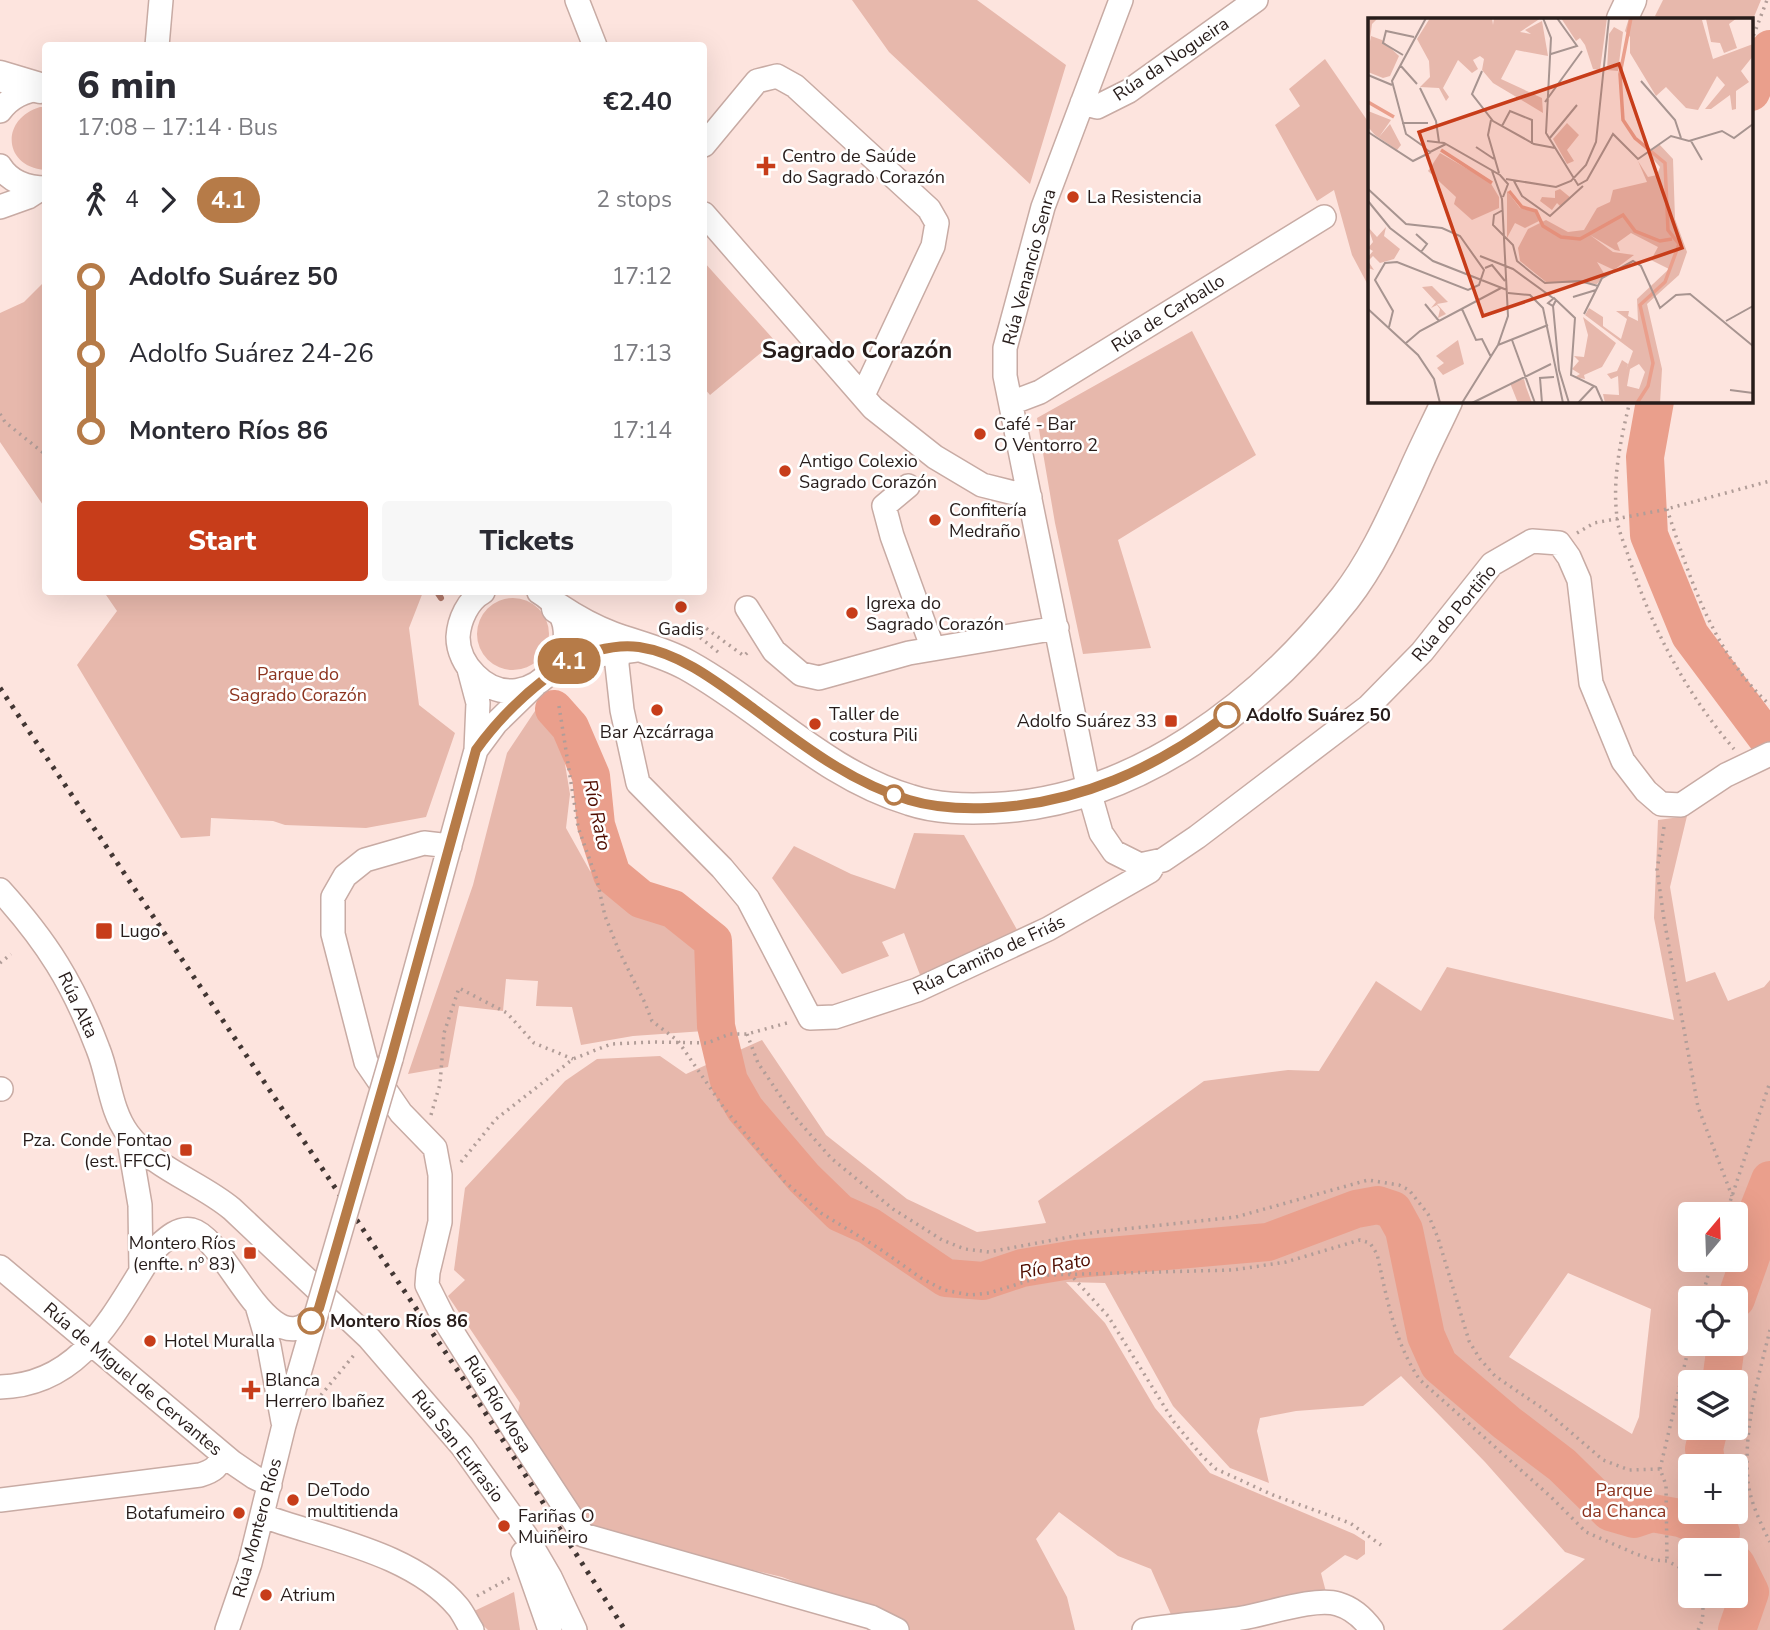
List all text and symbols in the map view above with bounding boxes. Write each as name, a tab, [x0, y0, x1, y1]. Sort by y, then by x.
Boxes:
street label: Rúa da Nogueira	[1108, 11, 1234, 107]
inset map	[1368, 18, 1752, 402]
text: 6 min	[77, 60, 177, 111]
text: €2.40	[603, 84, 672, 119]
text: 17:08 – 17:14 · Bus	[77, 112, 278, 143]
place label: Centro de Saúde do Sagrado Corazón	[782, 144, 945, 189]
marker: Centro de Saúde do Sagrado Corazón	[756, 156, 776, 176]
icon: walk	[77, 181, 115, 219]
icon: forward	[149, 181, 187, 219]
text: 4	[125, 184, 139, 215]
text: 4.1	[211, 184, 246, 216]
text: 2 stops	[596, 184, 672, 215]
place label: La Resistencia	[1087, 185, 1202, 209]
street label: Rúa Venancio Senra	[997, 186, 1061, 348]
marker: La Resistencia	[1065, 189, 1081, 205]
text: Adolfo Suárez 50	[129, 259, 338, 294]
text: 17:12	[612, 261, 672, 292]
street label: Rúa de Carballo	[1107, 269, 1229, 357]
district label: Sagrado Corazón	[762, 334, 952, 366]
text: Adolfo Suárez 24-26	[129, 336, 374, 371]
text: 17:13	[612, 338, 672, 369]
place label: Café - Bar O Ventorro 2	[994, 412, 1098, 457]
text: Montero Ríos 86	[129, 413, 328, 448]
text: 17:14	[612, 415, 672, 446]
marker: Café - Bar O Ventorro 2	[972, 426, 988, 442]
place label: Antigo Colexio Sagrado Corazón	[799, 449, 937, 494]
marker: Antigo Colexio Sagrado Corazón	[777, 463, 793, 479]
place label: Confitería Medraño	[949, 498, 1027, 543]
button: Start	[77, 501, 368, 581]
button: Tickets	[382, 501, 672, 581]
marker: Confitería Medraño	[927, 512, 943, 528]
street label: Rúa do Portiño	[1406, 559, 1502, 667]
place label: Igrexa do Sagrado Corazón	[866, 591, 1004, 636]
marker: Gadis	[673, 599, 689, 615]
marker: Igrexa do Sagrado Corazón	[844, 605, 860, 621]
place label: Gadis	[658, 617, 704, 641]
line badge: 4.1	[529, 638, 609, 684]
text: 4.1	[552, 645, 586, 677]
park label: Parque do Sagrado Corazón	[229, 662, 367, 707]
marker: Bar Azcárraga	[649, 702, 665, 718]
place label: Taller de costura Pili	[829, 702, 918, 747]
marker: Adolfo Suárez 50	[1214, 702, 1240, 728]
place label: Adolfo Suárez 50	[1246, 703, 1391, 727]
place label: Adolfo Suárez 33	[1017, 709, 1157, 733]
marker: Adolfo Suárez 33	[1163, 713, 1179, 729]
marker: Taller de costura Pili	[807, 716, 823, 732]
place label: Bar Azcárraga	[600, 720, 714, 744]
water label: Río Rato	[577, 777, 617, 853]
unlabelled marker	[884, 785, 904, 805]
street label: Rúa Camiño de Friás	[909, 909, 1069, 1001]
place label: Lugo	[120, 919, 160, 943]
marker: Lugo	[94, 921, 114, 941]
street label: Rúa Alta	[52, 968, 104, 1042]
place label: Pza. Conde Fontao (est. FFCC)	[22, 1128, 172, 1173]
marker: Pza. Conde Fontao (est. FFCC)	[178, 1142, 194, 1158]
north arrow	[1678, 1202, 1748, 1272]
map controls	[1678, 1202, 1748, 1608]
place label: Montero Ríos (enfte. nº 83)	[129, 1231, 236, 1276]
marker: Montero Ríos (enfte. nº 83)	[242, 1245, 258, 1261]
water label: Río Rato	[1017, 1246, 1093, 1286]
button: locate	[1678, 1286, 1748, 1356]
street label: Rúa de Miguel de Cervantes	[38, 1297, 228, 1461]
marker: Montero Ríos 86	[298, 1308, 324, 1334]
place label: Montero Ríos 86	[330, 1309, 468, 1333]
place label: Hotel Muralla	[164, 1329, 275, 1353]
marker: Hotel Muralla	[142, 1333, 158, 1349]
street label: Rúa Río Mosa	[458, 1351, 538, 1457]
place label: Blanca Herrero Ibañez	[265, 1368, 384, 1413]
button: layers	[1678, 1370, 1748, 1440]
marker: Blanca Herrero Ibañez	[243, 1382, 259, 1398]
street label: Rúa San Eufrasio	[406, 1385, 510, 1507]
button: +	[1678, 1454, 1748, 1524]
street label: Rúa Montero Ríos	[227, 1456, 287, 1600]
place label: DeTodo multitienda	[307, 1478, 398, 1523]
park label: Parque da Chanca	[1582, 1478, 1666, 1523]
marker: DeTodo multitienda	[285, 1492, 301, 1508]
place label: Botafumeiro	[125, 1501, 225, 1525]
place label: Fariñas O Muiñeiro	[518, 1504, 595, 1549]
marker: Botafumeiro	[231, 1505, 247, 1521]
marker: Fariñas O Muiñeiro	[496, 1518, 512, 1534]
button: −	[1678, 1538, 1748, 1608]
place label: Atrium	[280, 1583, 335, 1607]
marker: Atrium	[258, 1587, 274, 1603]

